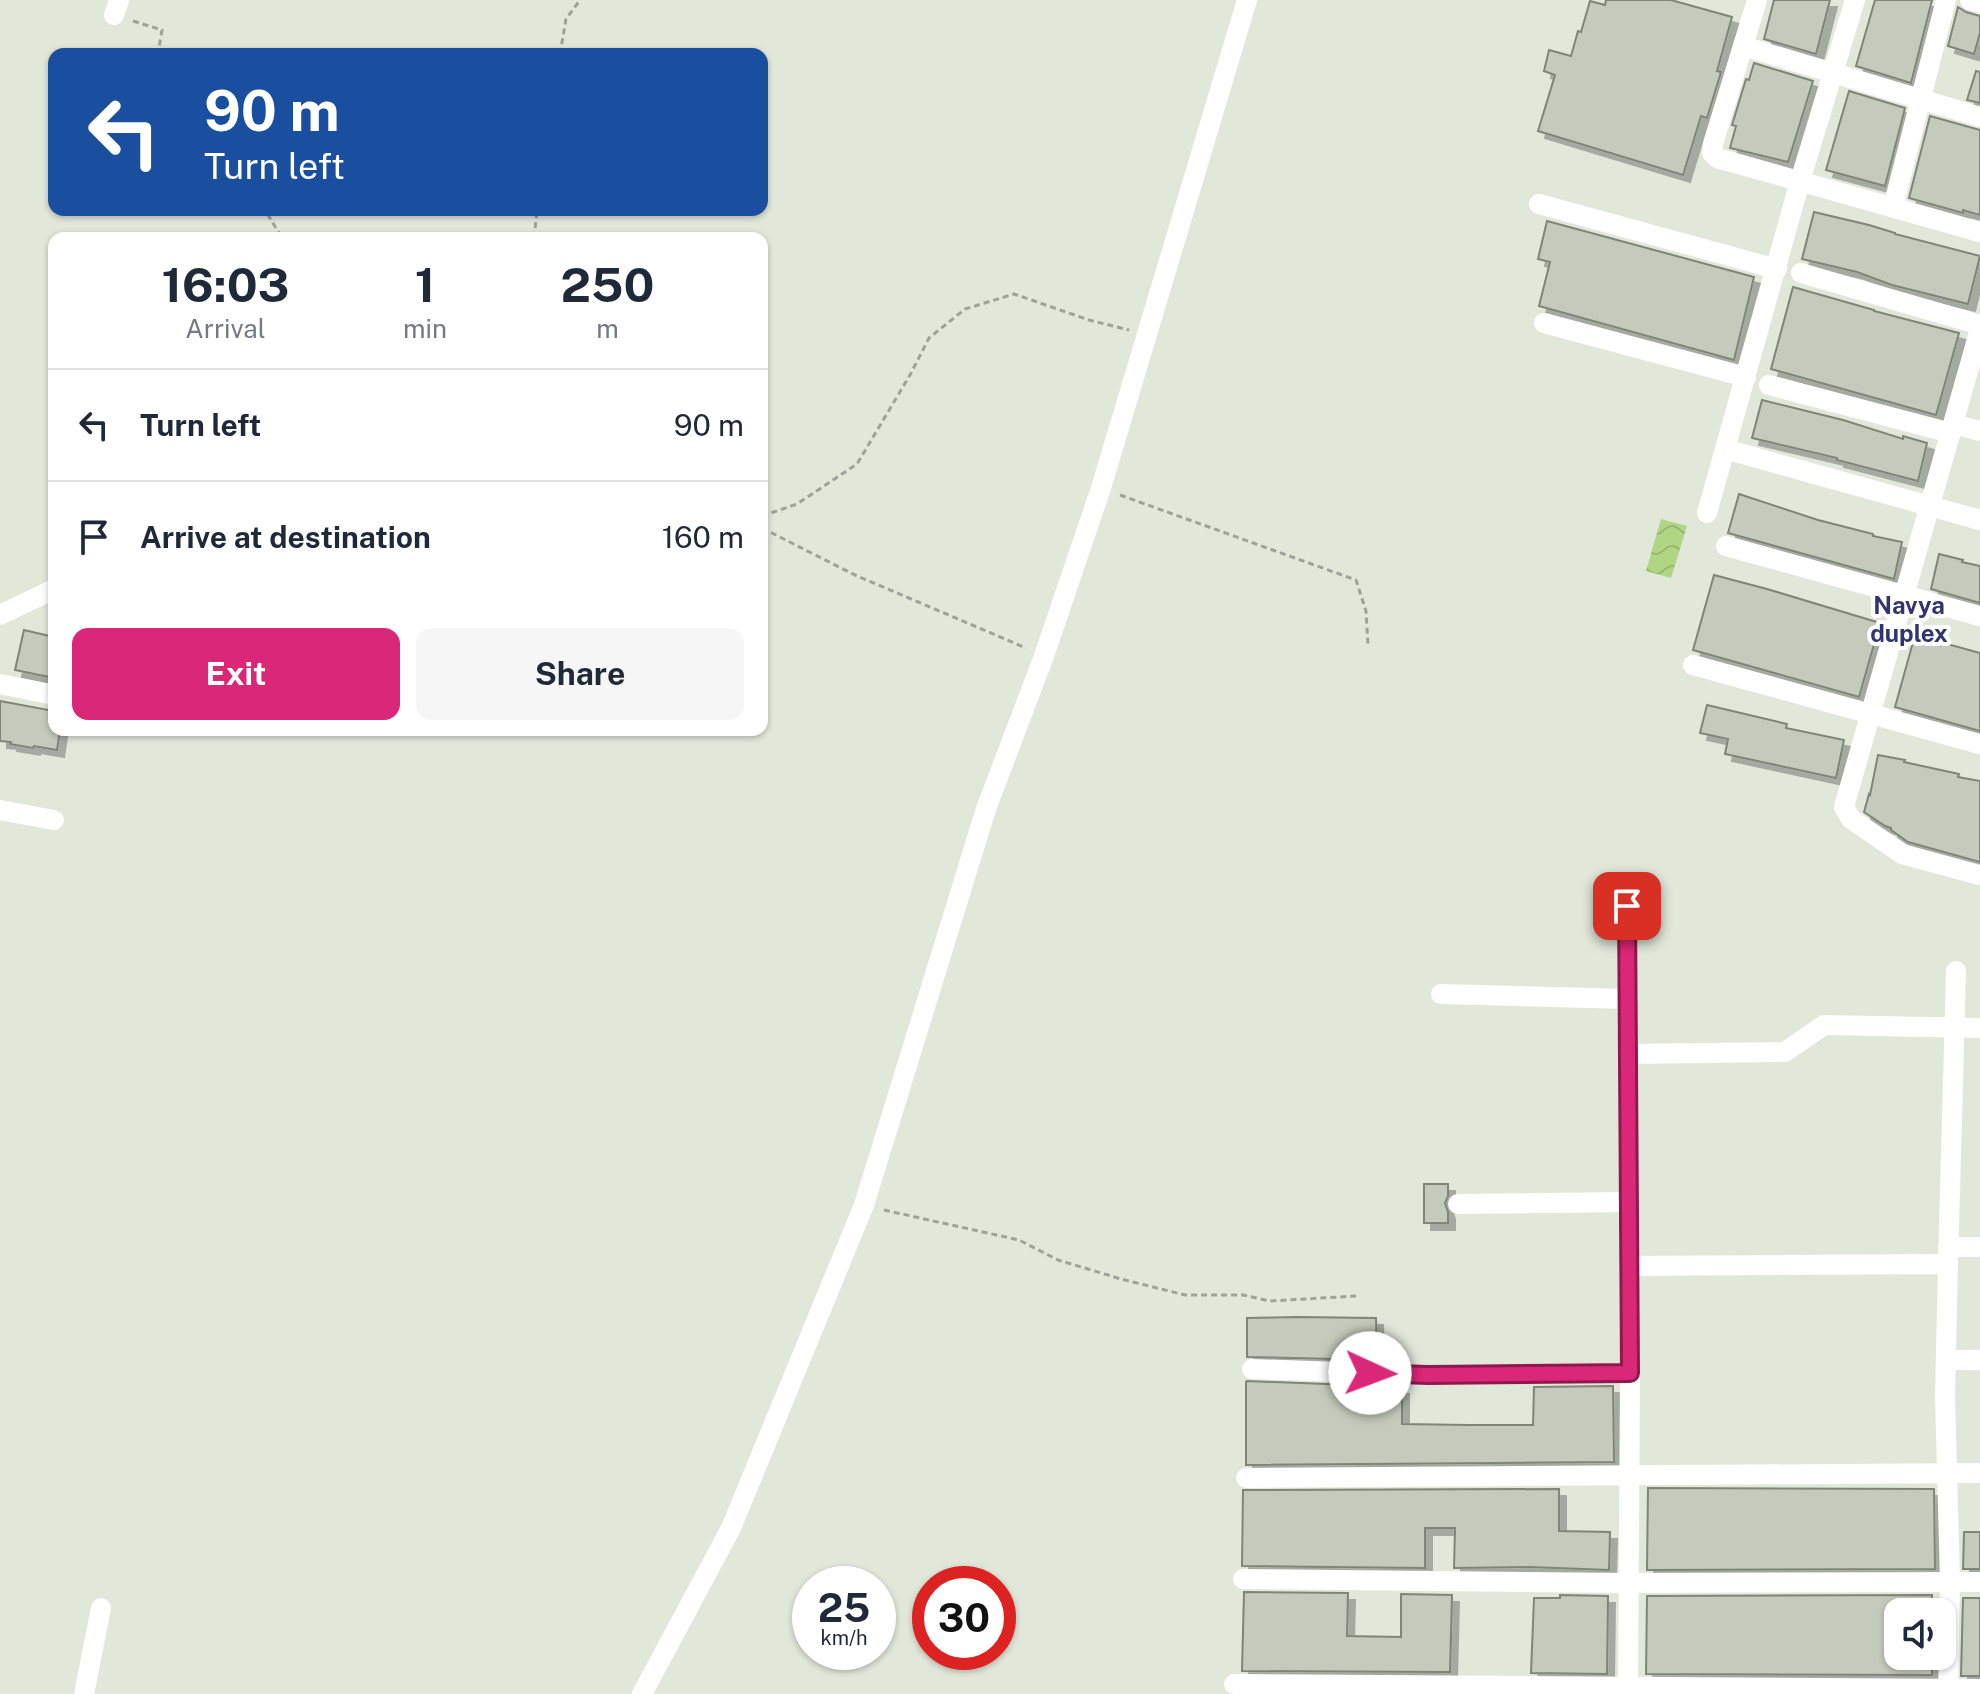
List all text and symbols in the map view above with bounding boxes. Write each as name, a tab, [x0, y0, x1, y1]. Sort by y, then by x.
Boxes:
text: 90 m	[204, 78, 340, 144]
icon: left	[72, 80, 176, 184]
text: Turn left	[204, 145, 345, 187]
text: 16:03	[162, 256, 289, 313]
text: 1	[415, 256, 435, 313]
text: 250	[561, 256, 654, 313]
text: Arrival	[185, 313, 266, 344]
text: min	[403, 313, 447, 344]
text: m	[596, 313, 619, 344]
icon: left	[72, 403, 116, 447]
text: Turn left	[140, 407, 261, 443]
text: 90 m	[674, 407, 744, 443]
icon: arrive	[72, 515, 116, 559]
text: Arrive at destination	[140, 519, 431, 555]
text: 160 m	[662, 519, 744, 555]
district label: Navya duplex	[1870, 591, 1948, 647]
button: Exit	[72, 628, 400, 720]
button: Share	[416, 628, 744, 720]
pin	[1593, 872, 1661, 940]
icon: arrive	[1605, 884, 1649, 928]
position arrow	[1328, 1331, 1412, 1415]
speed limit sign: 30	[912, 1566, 1016, 1670]
text: 25	[818, 1584, 870, 1631]
map controls	[1884, 1598, 1956, 1670]
button: sound	[1884, 1598, 1956, 1670]
text: km/h	[820, 1626, 868, 1650]

